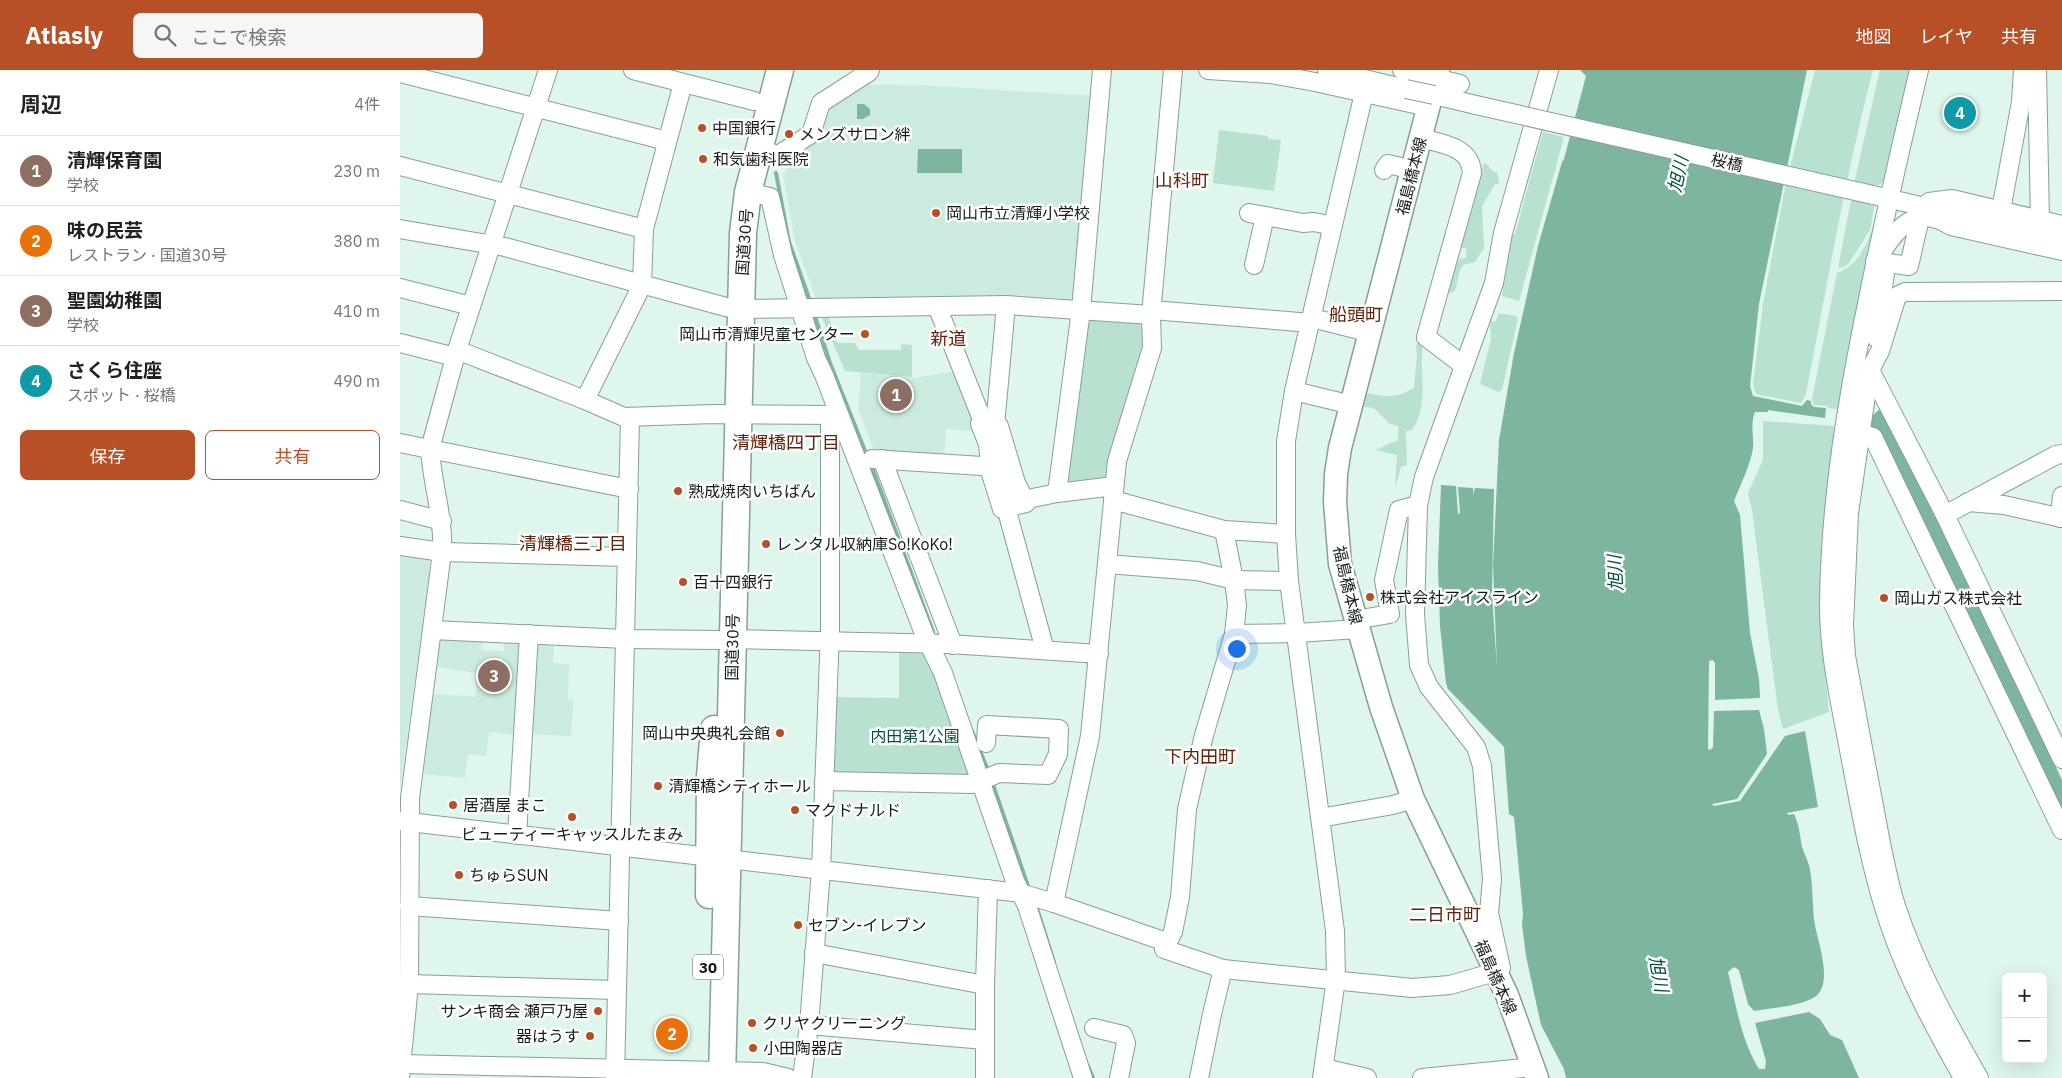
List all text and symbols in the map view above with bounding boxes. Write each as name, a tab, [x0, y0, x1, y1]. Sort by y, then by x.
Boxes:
search box	[133, 13, 483, 58]
text: Atlasly	[25, 19, 103, 51]
icon: search	[151, 21, 179, 49]
text: ここで検索	[191, 25, 286, 49]
text: 地図	[1856, 25, 1892, 48]
text: レイヤ	[1920, 25, 1973, 48]
text: 共有	[2001, 25, 2037, 48]
text: 周辺	[20, 90, 62, 118]
text: 4件	[354, 94, 380, 114]
pin: 4	[1944, 94, 1976, 132]
place label: 中国銀行	[712, 118, 776, 138]
marker: 中国銀行	[696, 122, 708, 134]
place label: メンズサロン絆	[799, 124, 911, 144]
marker: メンズサロン絆	[783, 128, 795, 140]
street label: 福島橋本線	[1392, 135, 1430, 217]
text: 清輝保育園	[67, 148, 162, 172]
place label: 和気歯科医院	[713, 149, 809, 169]
street label: 桜橋	[1709, 149, 1745, 175]
water label: 旭川	[1663, 152, 1693, 194]
marker: 和気歯科医院	[697, 153, 709, 165]
text: 1	[31, 161, 41, 181]
text: 230 m	[333, 161, 380, 181]
district label: 山科町	[1155, 169, 1209, 192]
text: 学校	[67, 175, 99, 195]
place label: 岡山市立清輝小学校	[946, 203, 1090, 223]
marker: 岡山市立清輝小学校	[930, 207, 942, 219]
street label: 国道30号	[732, 208, 756, 276]
text: 味の民芸	[67, 218, 143, 242]
text: 2	[31, 231, 41, 251]
text: 380 m	[333, 231, 380, 251]
text: レストラン · 国道30号	[67, 245, 227, 265]
text: 聖園幼稚園	[67, 288, 162, 312]
text: 3	[31, 301, 41, 321]
text: 410 m	[333, 301, 380, 321]
district label: 船頭町	[1329, 303, 1383, 326]
text: 学校	[67, 315, 99, 335]
place label: 岡山市清輝児童センター	[679, 324, 855, 344]
district label: 新道	[930, 327, 966, 350]
marker: 岡山市清輝児童センター	[859, 328, 871, 340]
text: さくら住座	[67, 358, 162, 382]
text: 4	[31, 371, 41, 391]
text: 490 m	[333, 371, 380, 391]
pin: 1	[880, 376, 912, 414]
text: スポット · 桜橋	[67, 385, 176, 405]
button: 保存	[20, 430, 195, 480]
button: 共有	[205, 430, 380, 480]
district label: 清輝橋四丁目	[732, 431, 840, 454]
place label: 熟成焼肉いちばん	[688, 481, 816, 501]
marker: 熟成焼肉いちばん	[672, 485, 684, 497]
district label: 清輝橋三丁目	[519, 532, 627, 555]
place label: レンタル収納庫So!KoKo!	[776, 534, 953, 554]
marker: レンタル収納庫So!KoKo!	[760, 538, 772, 550]
street label: 福島橋本線	[1329, 544, 1367, 626]
water label: 旭川	[1602, 552, 1627, 592]
place label: 百十四銀行	[693, 572, 773, 592]
marker: 百十四銀行	[677, 576, 689, 588]
place label: 株式会社アイスライン	[1380, 587, 1539, 607]
place label: 岡山ガス株式会社	[1894, 588, 2022, 608]
marker: 株式会社アイスライン	[1364, 591, 1376, 603]
marker: 岡山ガス株式会社	[1878, 592, 1890, 604]
street label: 国道30号	[721, 613, 743, 681]
your location	[1224, 636, 1250, 662]
pin: 3	[478, 657, 510, 695]
place label: 岡山中央典礼会館	[642, 723, 770, 743]
park label: 内田第1公園	[870, 726, 960, 746]
marker: 岡山中央典礼会館	[774, 727, 786, 739]
district label: 下内田町	[1164, 745, 1236, 768]
place label: 清輝橋シティホール	[668, 776, 811, 796]
marker: 清輝橋シティホール	[652, 780, 664, 792]
place label: 居酒屋 まこ	[463, 795, 547, 815]
marker: 居酒屋 まこ	[447, 799, 459, 811]
place label: マクドナルド	[805, 800, 901, 820]
marker: マクドナルド	[789, 804, 801, 816]
marker: ビューティーキャッスルたまみ	[566, 811, 578, 823]
place label: ビューティーキャッスルたまみ	[461, 824, 683, 844]
place label: ちゅらSUN	[469, 865, 548, 885]
marker: ちゅらSUN	[453, 869, 465, 881]
district label: 二日市町	[1409, 903, 1481, 926]
place label: セブン-イレブン	[808, 915, 926, 935]
marker: セブン-イレブン	[792, 919, 804, 931]
street label: 福島橋本線	[1471, 936, 1521, 1018]
road number: 30	[693, 954, 723, 980]
water label: 旭川	[1644, 954, 1674, 996]
map controls	[2002, 973, 2047, 1063]
button: +	[2002, 973, 2047, 1018]
place label: サンキ商会 瀬戸乃屋	[440, 1001, 588, 1021]
marker: サンキ商会 瀬戸乃屋	[592, 1005, 604, 1017]
place label: クリヤクリーニング	[762, 1013, 906, 1033]
pin: 2	[656, 1015, 688, 1053]
marker: クリヤクリーニング	[746, 1017, 758, 1029]
button: −	[2002, 1018, 2047, 1063]
place label: 器はうす	[516, 1026, 580, 1046]
marker: 器はうす	[584, 1030, 596, 1042]
place label: 小田陶器店	[763, 1038, 843, 1058]
marker: 小田陶器店	[747, 1042, 759, 1054]

